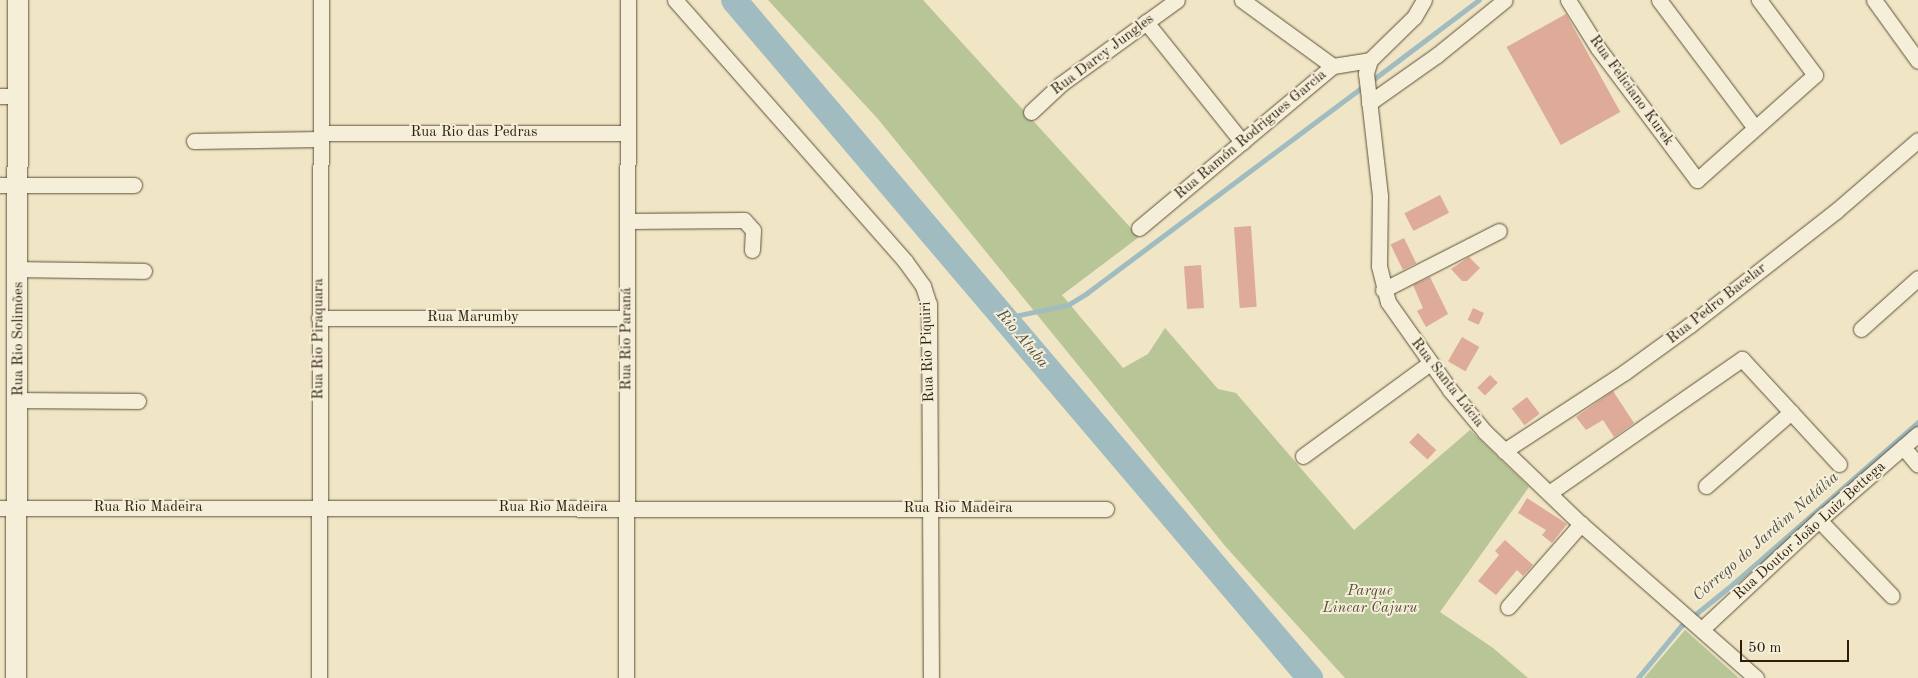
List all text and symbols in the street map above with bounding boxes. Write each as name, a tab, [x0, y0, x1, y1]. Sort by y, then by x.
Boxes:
street label: Rua Darcy Jungles	[1048, 10, 1158, 100]
street label: Rua Feliciano Kurek	[1585, 32, 1677, 150]
street label: Rua Ramón Rodrigues Garcia	[1172, 66, 1330, 204]
street label: Rua Rio das Pedras	[411, 124, 537, 142]
street label: Rua Pedro Bacelar	[1664, 260, 1770, 348]
street label: Rua Rio Piraquara	[310, 278, 328, 400]
street label: Rua Rio Solimões	[10, 282, 28, 396]
street label: Rua Rio Paraná	[618, 288, 636, 390]
street label: Rua Rio Piquiri	[917, 301, 939, 403]
water label: Rio Atuba	[992, 306, 1052, 372]
street label: Rua Marumby	[427, 309, 519, 327]
street label: Rua Santa Lúcia	[1407, 335, 1487, 431]
street label: Rua Doutor João Luiz Bettega	[1730, 458, 1890, 604]
water label: Córrego do Jardim Natália	[1689, 468, 1843, 606]
street label: Rua Rio Madeira	[93, 499, 203, 517]
street label: Rua Rio Madeira	[498, 499, 608, 517]
street label: Rua Rio Madeira	[903, 500, 1013, 518]
park label: Parque Linear Cajuru	[1322, 582, 1418, 617]
scale bar	[1743, 630, 1852, 662]
text: 50 m	[1748, 641, 1782, 656]

